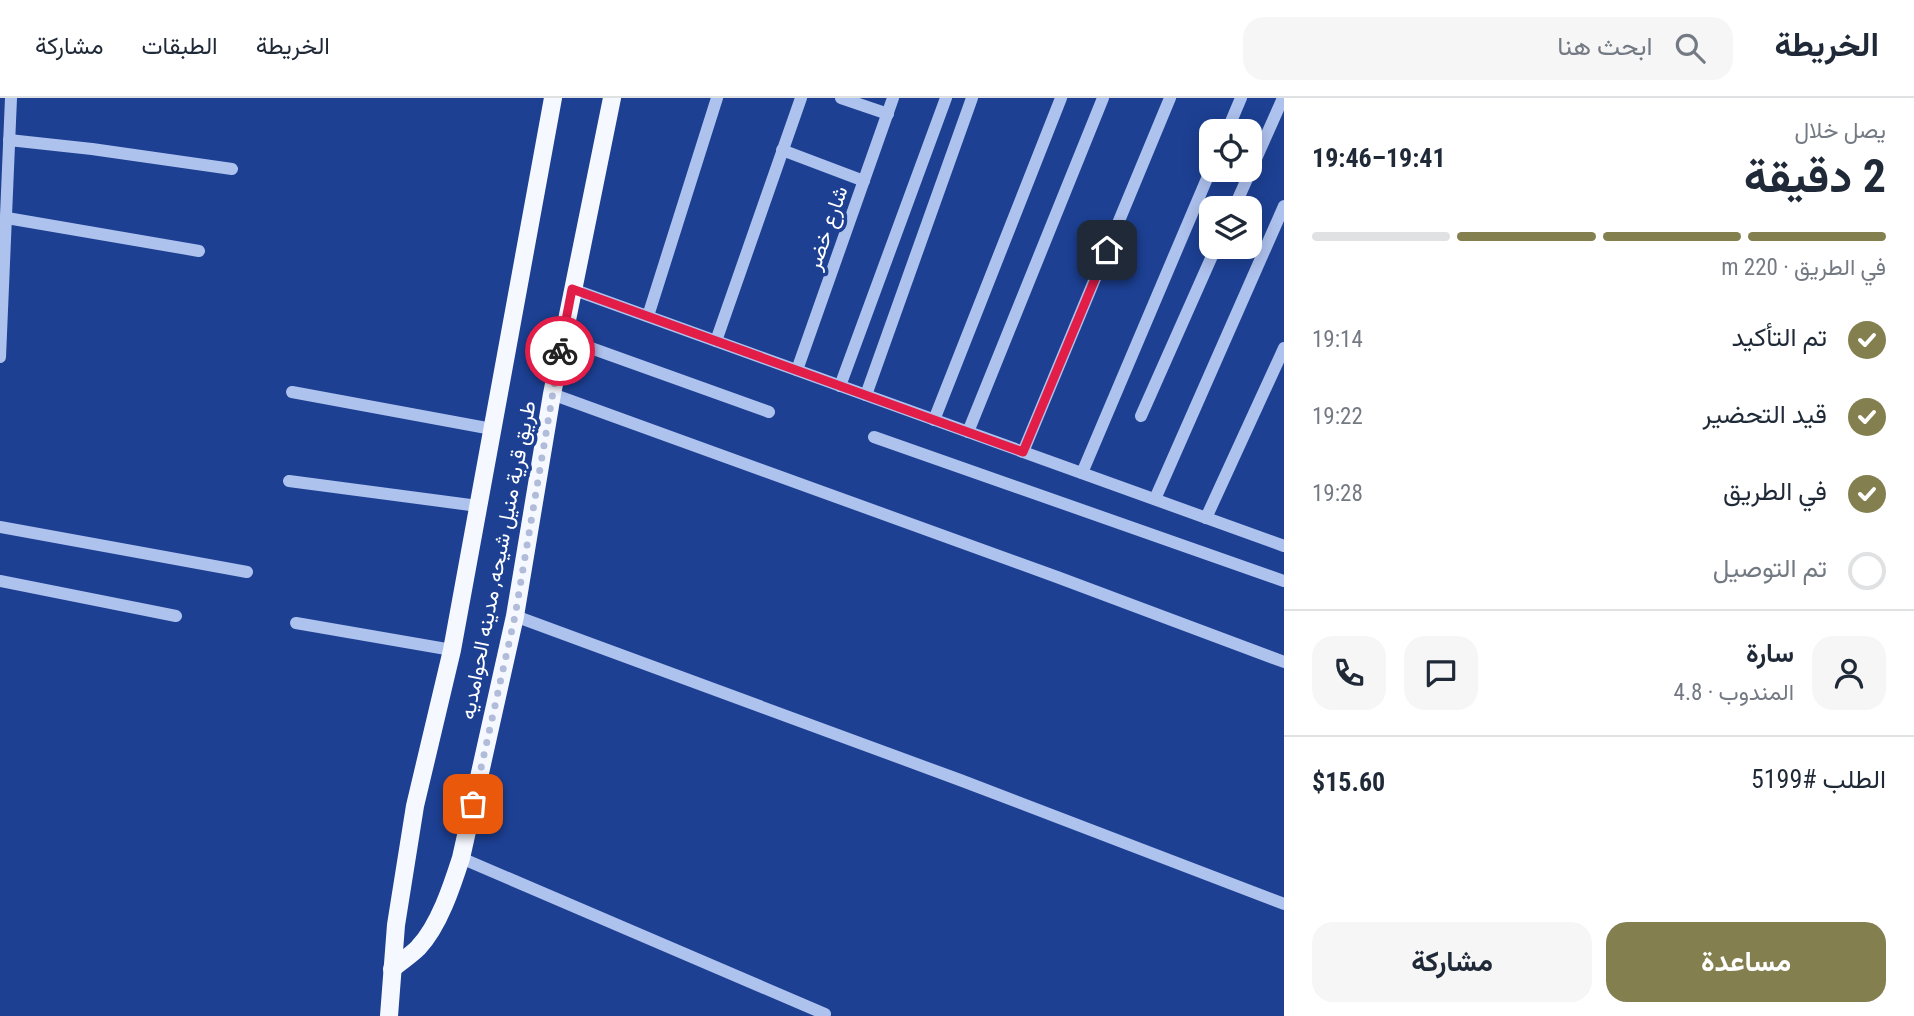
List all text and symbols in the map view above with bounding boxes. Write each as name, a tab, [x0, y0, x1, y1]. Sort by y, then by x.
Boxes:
search box	[1243, 17, 1733, 80]
text: الخريطة	[1775, 25, 1879, 64]
icon: search	[1671, 29, 1709, 67]
text: ابحث هنا	[1557, 31, 1653, 61]
text: مشاركة	[35, 32, 103, 60]
text: الطبقات	[141, 32, 218, 60]
text: الخريطة	[256, 32, 330, 60]
text: يصل خلال	[1794, 117, 1886, 144]
map controls	[1199, 119, 1262, 259]
button: locate	[1199, 119, 1262, 182]
text: 19:41–19:46	[1312, 143, 1446, 173]
text: 2 دقيقة	[1744, 149, 1886, 203]
street label: شارع خضر	[801, 183, 854, 275]
button: layers	[1199, 196, 1262, 259]
pin	[1077, 220, 1137, 280]
icon: home	[1088, 231, 1126, 269]
text: في الطريق · 220 m	[1721, 254, 1886, 281]
courier	[525, 316, 595, 386]
icon: check	[1848, 321, 1886, 359]
text: تم التأكيد	[1732, 322, 1827, 352]
text: 19:14	[1312, 326, 1363, 353]
icon: bike	[541, 332, 579, 370]
icon: check	[1848, 398, 1886, 436]
street label: طريق قرية منيل شيحه, مدينه الحوامديه	[455, 399, 542, 722]
text: قيد التحضير	[1703, 399, 1827, 429]
text: 19:22	[1312, 403, 1363, 430]
icon: check	[1848, 475, 1886, 513]
text: في الطريق	[1723, 476, 1827, 506]
text: 19:28	[1312, 480, 1363, 507]
text: تم التوصيل	[1713, 553, 1827, 583]
button: phone	[1312, 636, 1386, 710]
button: chat	[1404, 636, 1478, 710]
button: person	[1812, 636, 1886, 710]
text: سارة	[1746, 638, 1794, 668]
text: المندوب · 4.8	[1674, 679, 1794, 706]
text: الطلب #5199	[1751, 764, 1886, 794]
text: $15.60	[1312, 767, 1385, 797]
pin	[443, 774, 503, 834]
icon: bag	[454, 785, 492, 823]
button: مشاركة	[1312, 922, 1592, 1002]
button: مساعدة	[1606, 922, 1886, 1002]

